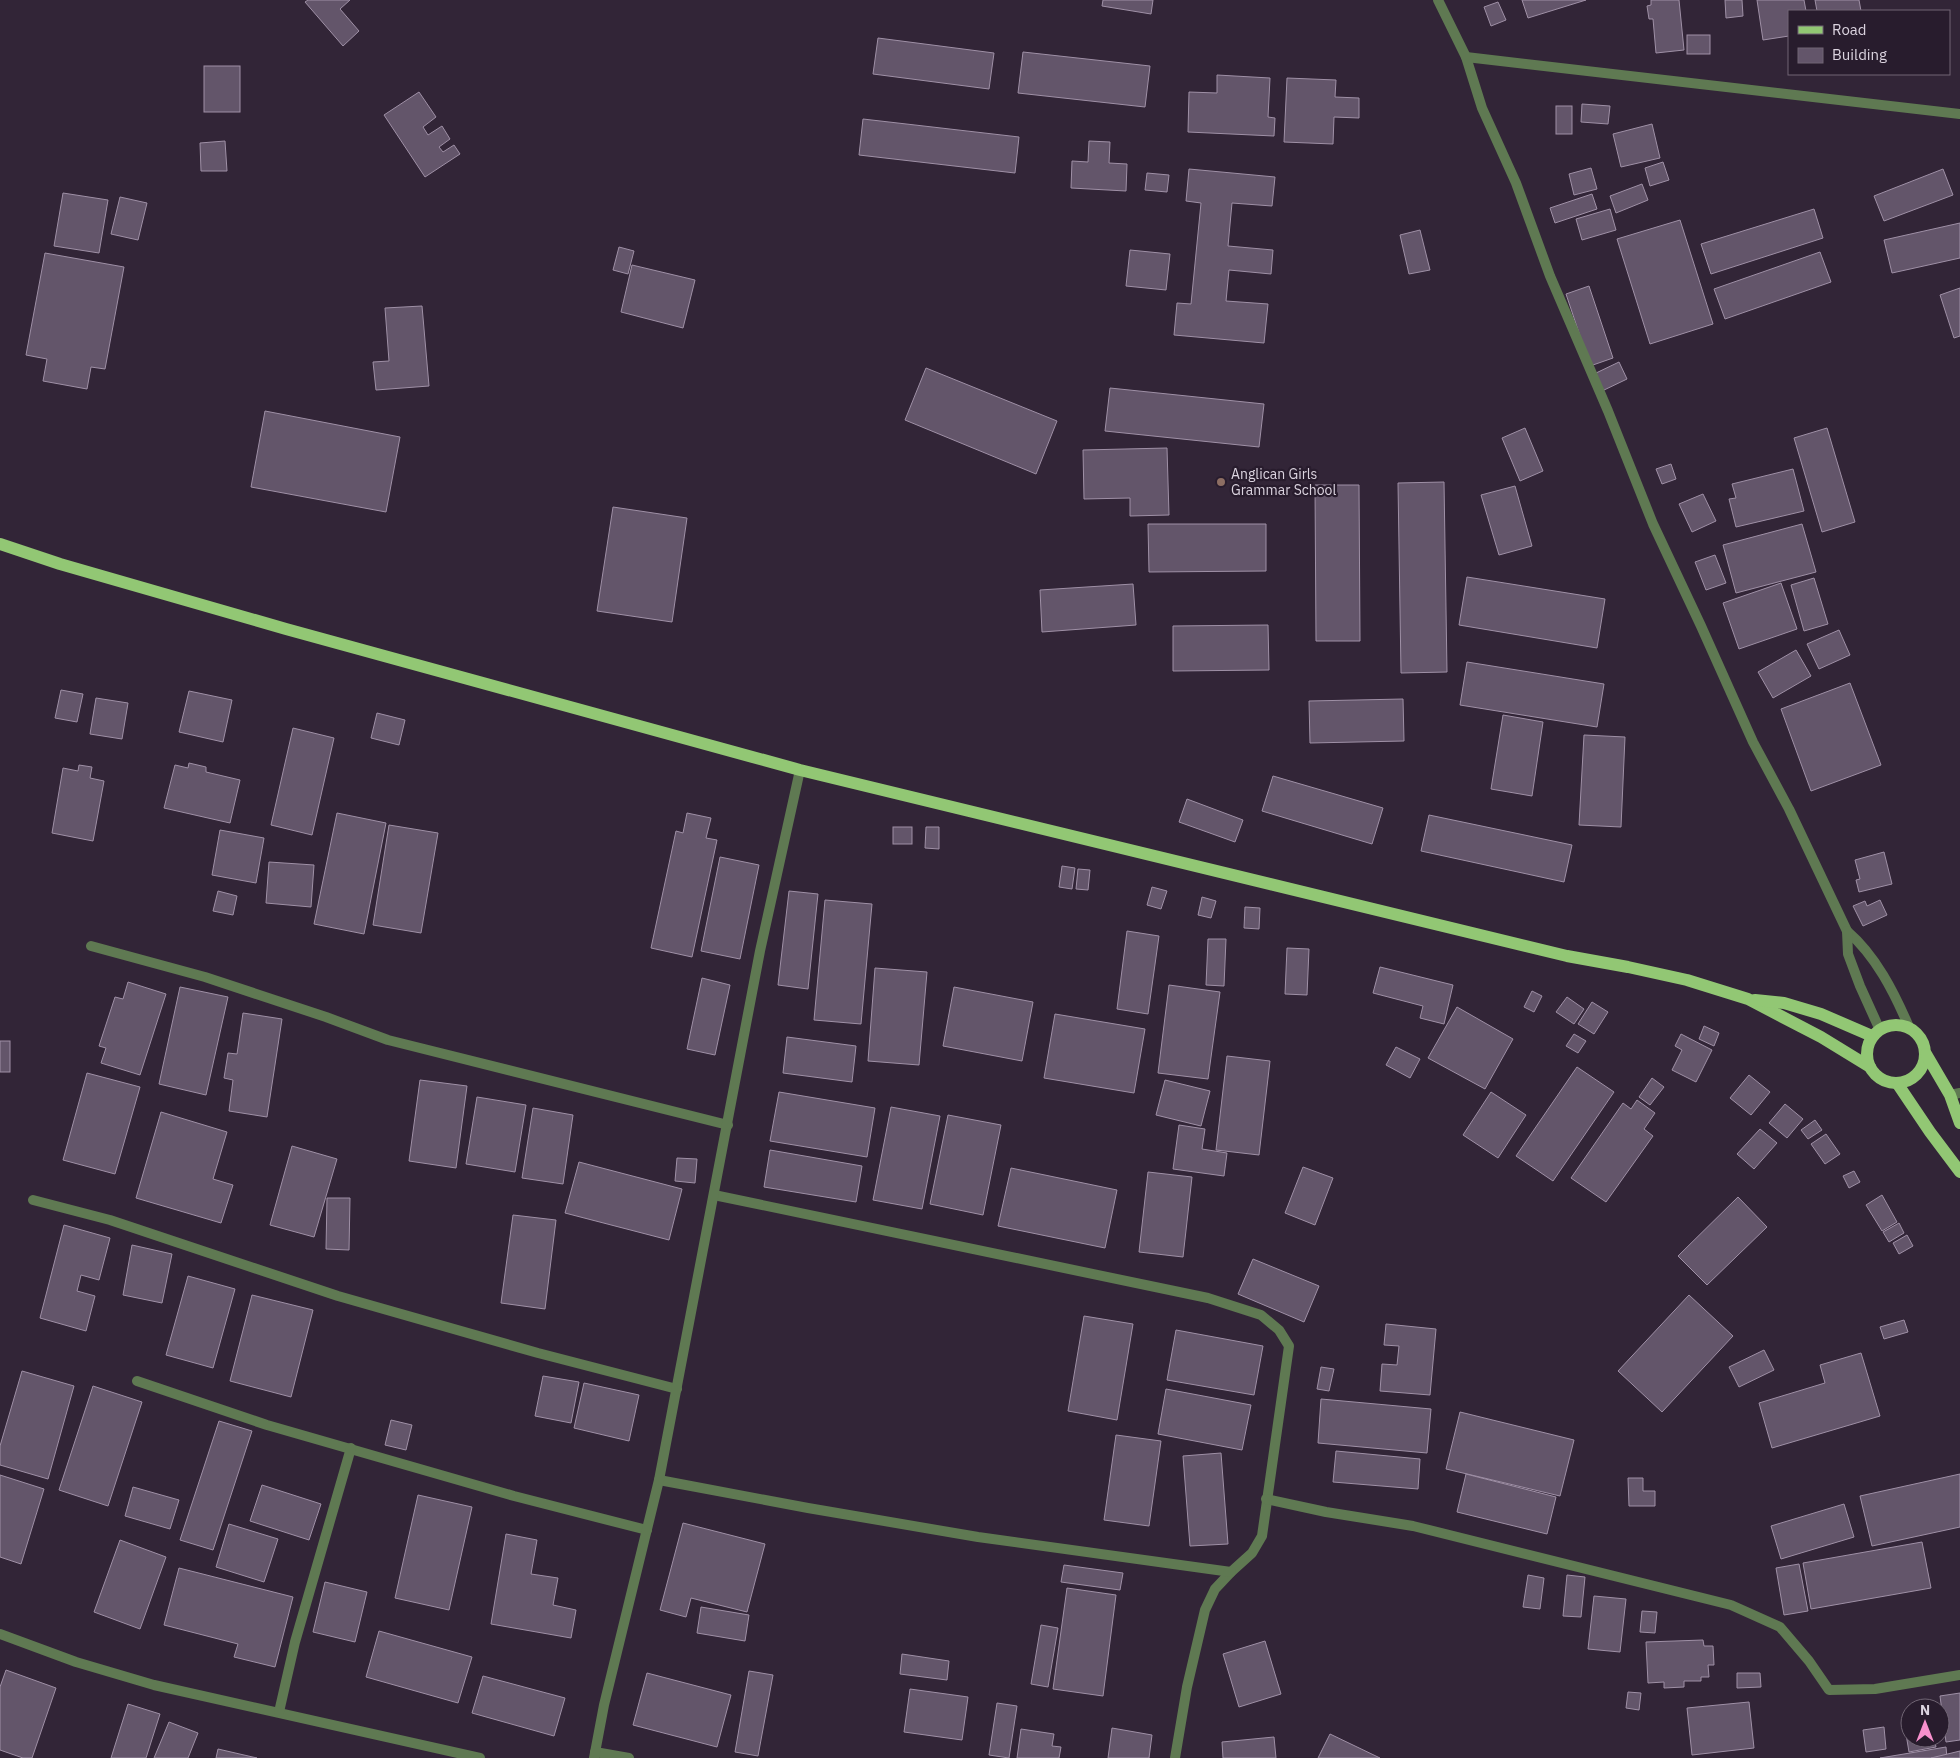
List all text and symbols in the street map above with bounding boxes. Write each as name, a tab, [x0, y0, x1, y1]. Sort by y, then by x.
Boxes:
legend	[1788, 10, 1950, 75]
text: Road	[1832, 20, 1867, 39]
text: Building	[1832, 45, 1887, 64]
place label: Anglican Girls Grammar School	[1231, 465, 1336, 499]
marker: Anglican Girls Grammar School	[1215, 476, 1227, 488]
north arrow	[1900, 1698, 1950, 1748]
text: N	[1920, 1701, 1930, 1719]

